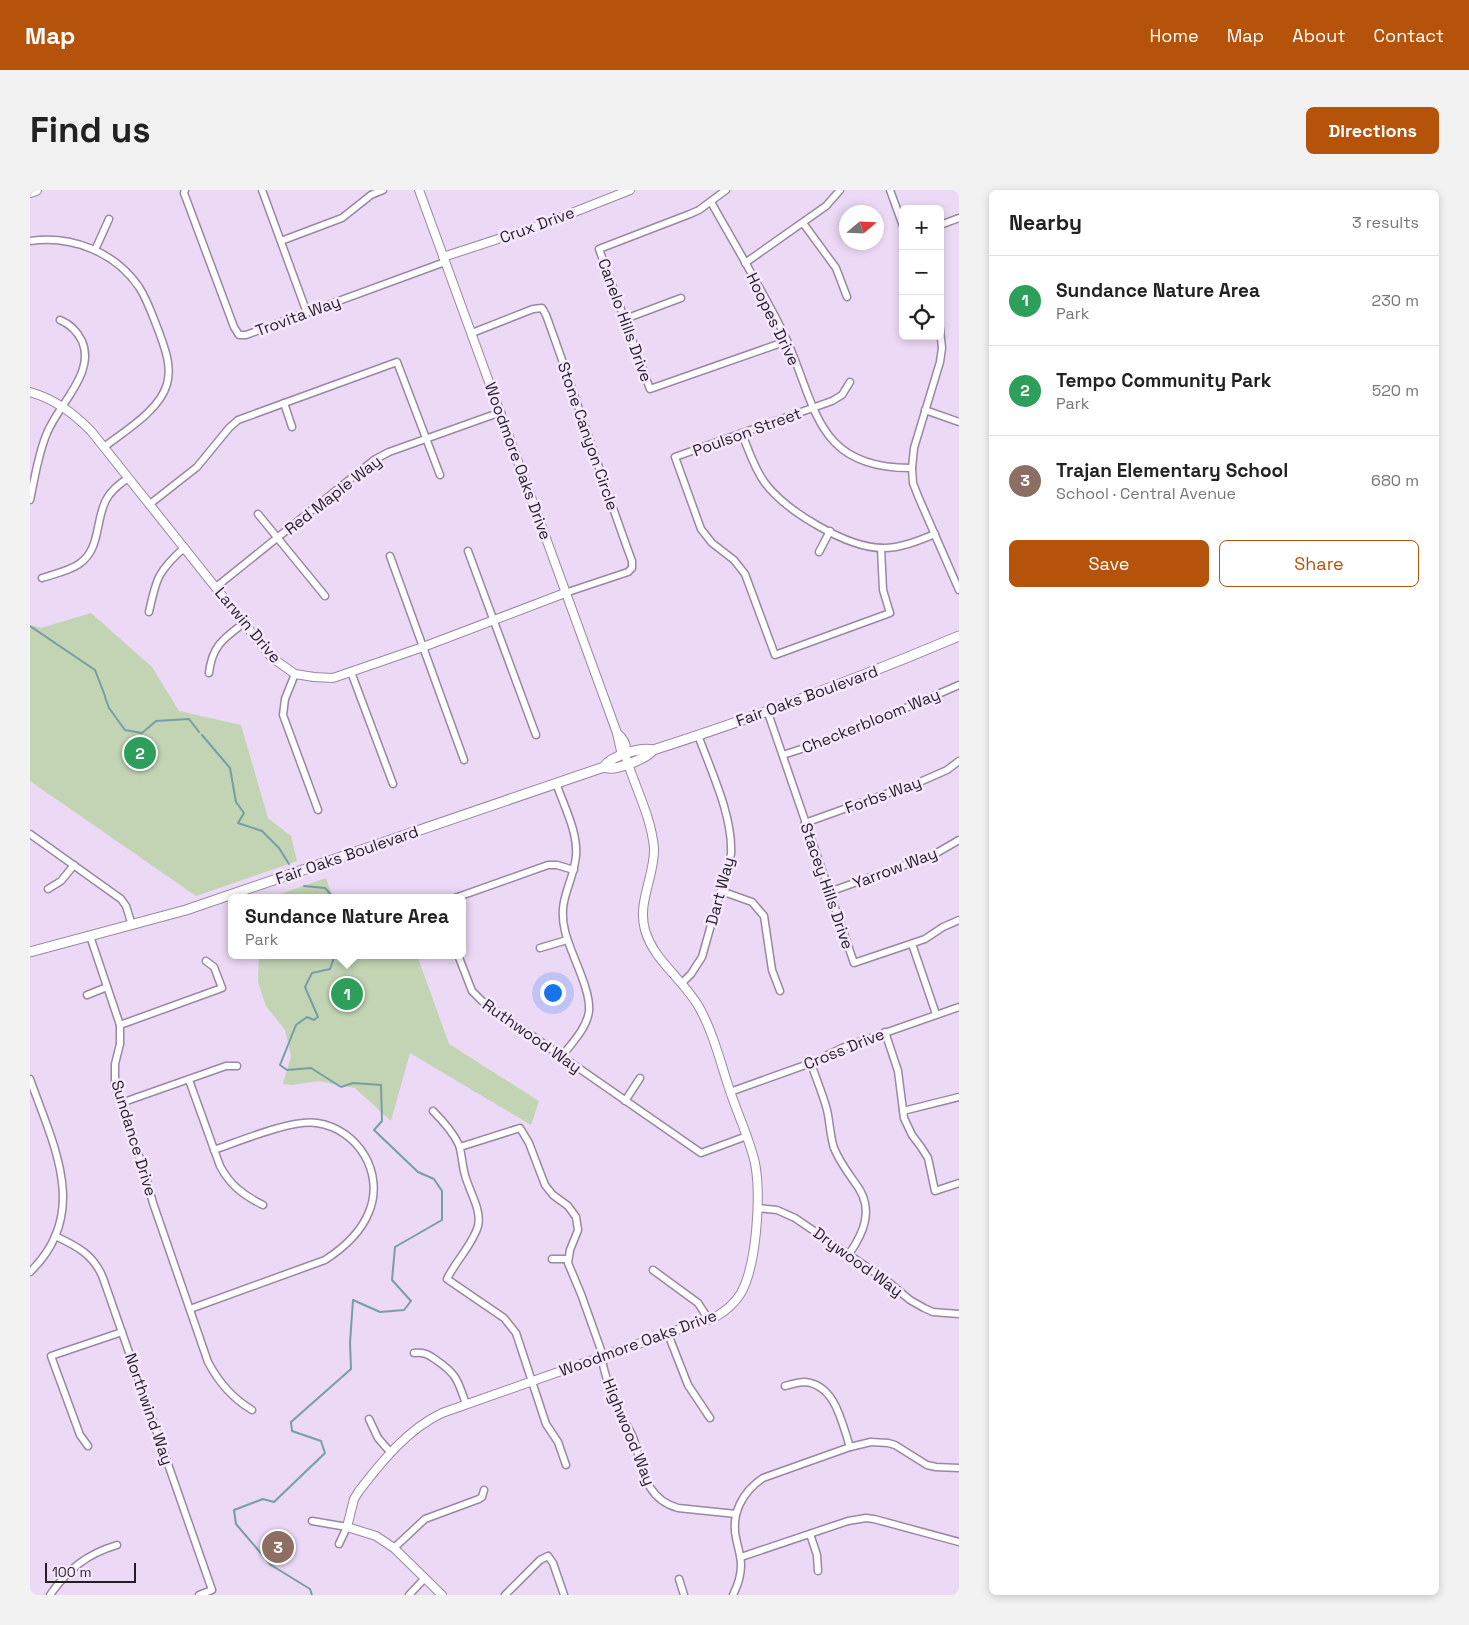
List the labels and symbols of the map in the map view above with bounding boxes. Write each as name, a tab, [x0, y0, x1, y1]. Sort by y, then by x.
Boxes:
street label: Crux Drive	[497, 202, 577, 248]
north arrow	[839, 205, 884, 250]
street label: Canelo Hills Drive	[593, 255, 657, 385]
street label: Hoopes Drive	[741, 269, 805, 369]
street label: Trovita Way	[253, 291, 343, 341]
street label: Stone Canyon Circle	[553, 359, 623, 513]
street label: Woodmore Oaks Drive	[480, 379, 556, 543]
street label: Poulson Street	[690, 403, 804, 461]
street label: Red Maple Way	[280, 451, 386, 539]
street label: Larwin Drive	[210, 583, 286, 667]
street label: Fair Oaks Boulevard	[733, 661, 881, 731]
street label: Checkerbloom Way	[799, 684, 943, 758]
pin: 2	[124, 734, 156, 772]
street label: Forbs Way	[842, 771, 924, 819]
street label: Stacey Hills Drive	[796, 820, 858, 952]
street label: Fair Oaks Boulevard	[273, 821, 421, 889]
street label: Yarrow Way	[850, 842, 940, 894]
street label: Dart Way	[701, 855, 739, 927]
pin: 1	[331, 975, 363, 1013]
your location	[540, 980, 566, 1006]
street label: Ruthwood Way	[478, 994, 586, 1078]
street label: Cross Drive	[801, 1023, 887, 1075]
street label: Sundance Drive	[106, 1077, 162, 1199]
street label: Drywood Way	[809, 1222, 907, 1302]
street label: Woodmore Oaks Drive	[556, 1305, 720, 1381]
street label: Northwind Way	[120, 1350, 178, 1468]
street label: Highwood Way	[598, 1375, 660, 1489]
pin: 3	[262, 1528, 294, 1566]
scale bar	[45, 1560, 136, 1583]

